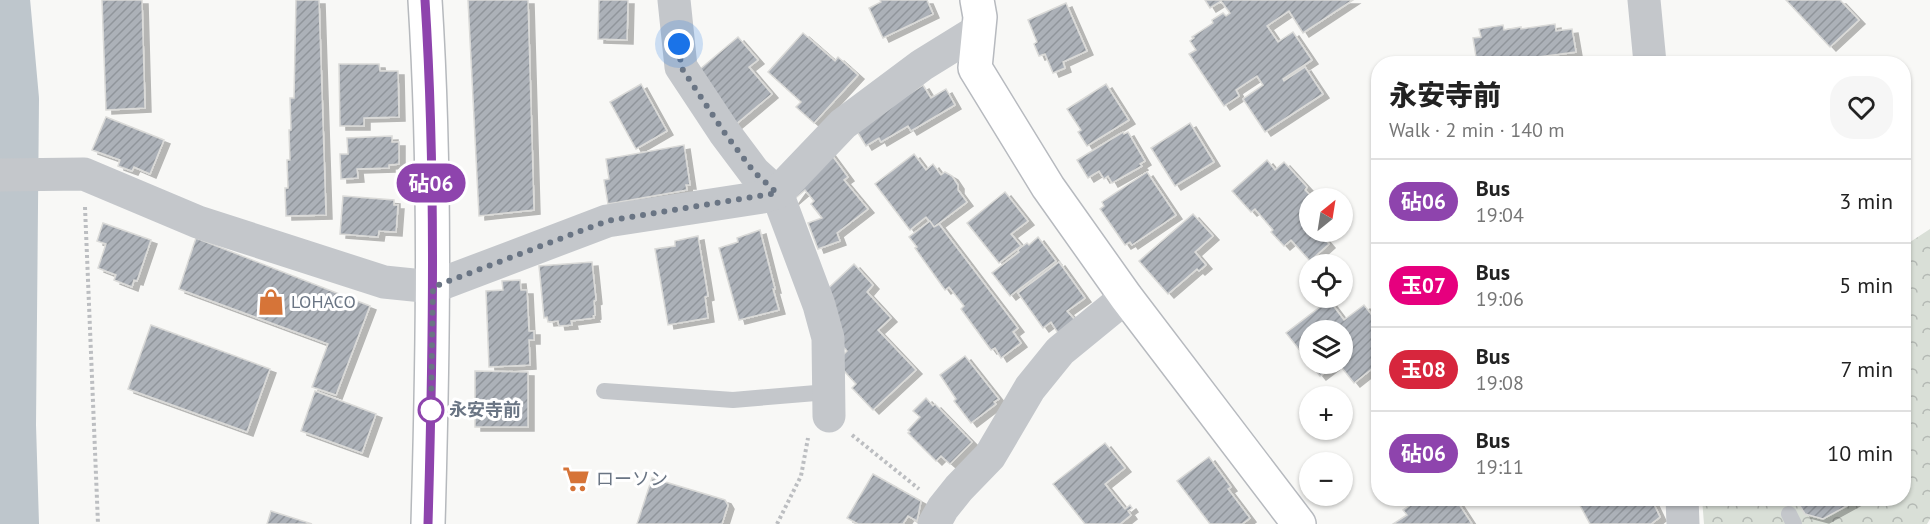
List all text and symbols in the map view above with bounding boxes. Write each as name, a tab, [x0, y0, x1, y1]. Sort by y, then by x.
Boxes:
your location	[664, 29, 694, 59]
text: 永安寺前	[1389, 76, 1501, 113]
button: heart	[1830, 76, 1893, 139]
text: Walk · 2 min · 140 m	[1389, 117, 1565, 143]
line badge: 砧06	[396, 164, 466, 202]
text: 砧06	[409, 170, 453, 197]
text: Bus	[1476, 174, 1510, 202]
text: 3 min	[1839, 187, 1893, 215]
north arrow	[1299, 188, 1353, 242]
map controls	[1299, 188, 1353, 506]
text: 砧06	[1401, 188, 1446, 215]
text: 19:04	[1476, 202, 1524, 228]
button: locate	[1299, 254, 1353, 308]
text: Bus	[1476, 258, 1510, 286]
text: 5 min	[1839, 271, 1893, 299]
text: 玉07	[1401, 272, 1446, 299]
text: 19:06	[1476, 286, 1524, 312]
shop icon: LOHACO	[256, 287, 286, 317]
place label: LOHACO	[291, 290, 356, 313]
button: layers	[1299, 320, 1353, 374]
text: Bus	[1476, 342, 1510, 370]
text: 7 min	[1841, 355, 1893, 383]
text: 玉08	[1401, 356, 1446, 383]
text: 19:08	[1476, 370, 1524, 396]
button: +	[1299, 386, 1353, 440]
marker: 永安寺前	[418, 397, 444, 423]
place label: 永安寺前	[449, 398, 521, 421]
text: Bus	[1476, 426, 1510, 454]
text: 10 min	[1827, 439, 1893, 467]
text: 砧06	[1401, 440, 1446, 467]
button: −	[1299, 452, 1353, 506]
text: 19:11	[1476, 454, 1524, 480]
supermarket icon: ローソン	[561, 464, 591, 494]
place label: ローソン	[596, 467, 668, 490]

